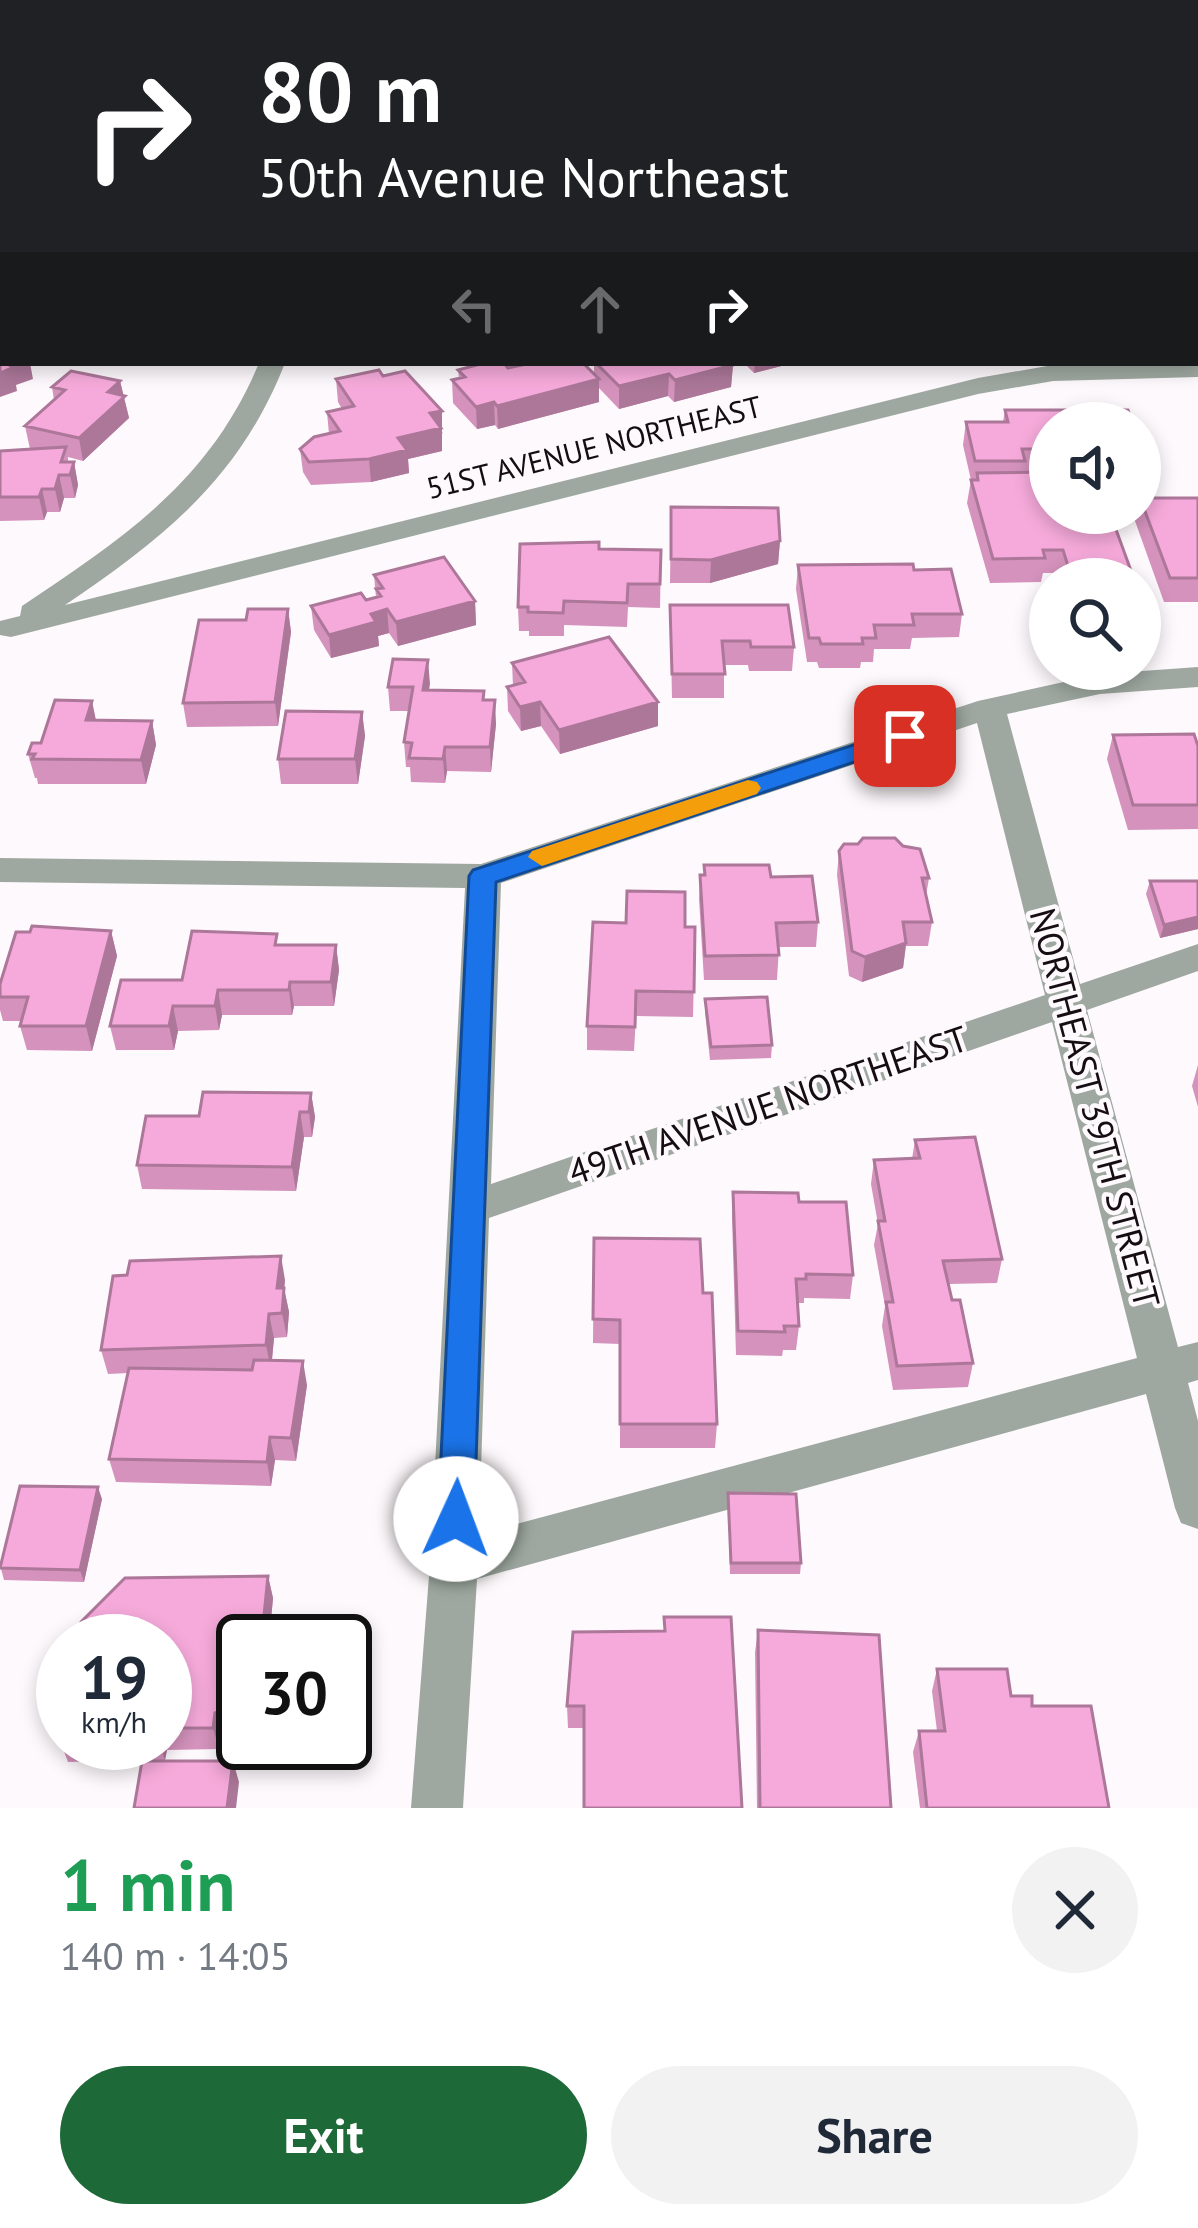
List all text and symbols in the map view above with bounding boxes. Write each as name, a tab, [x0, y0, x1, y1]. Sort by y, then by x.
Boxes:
text: 80 m	[258, 36, 442, 145]
icon: right	[60, 48, 216, 204]
text: 50th Avenue Northeast	[258, 142, 789, 212]
icon: left	[441, 276, 507, 342]
icon: ahead	[567, 276, 633, 342]
icon: right	[693, 276, 759, 342]
street label: 51ST AVENUE NORTHEAST	[422, 386, 766, 507]
map controls	[1029, 402, 1161, 690]
button: sound	[1029, 402, 1161, 534]
button: search	[1029, 558, 1161, 690]
pin	[854, 685, 956, 787]
icon: arrive	[872, 703, 938, 769]
street label: NORTHEAST 39TH STREET	[1019, 903, 1172, 1313]
street label: 49TH AVENUE NORTHEAST	[562, 1014, 974, 1195]
position arrow	[393, 1456, 519, 1582]
speed limit sign: 30	[216, 1614, 372, 1770]
text: 19	[80, 1638, 148, 1716]
text: km/h	[81, 1702, 147, 1741]
text: 1 min	[60, 1838, 236, 1931]
button: close	[1012, 1847, 1138, 1973]
text: 140 m · 14:05	[60, 1930, 291, 1981]
button: Exit	[60, 2066, 587, 2204]
button: Share	[611, 2066, 1138, 2204]

